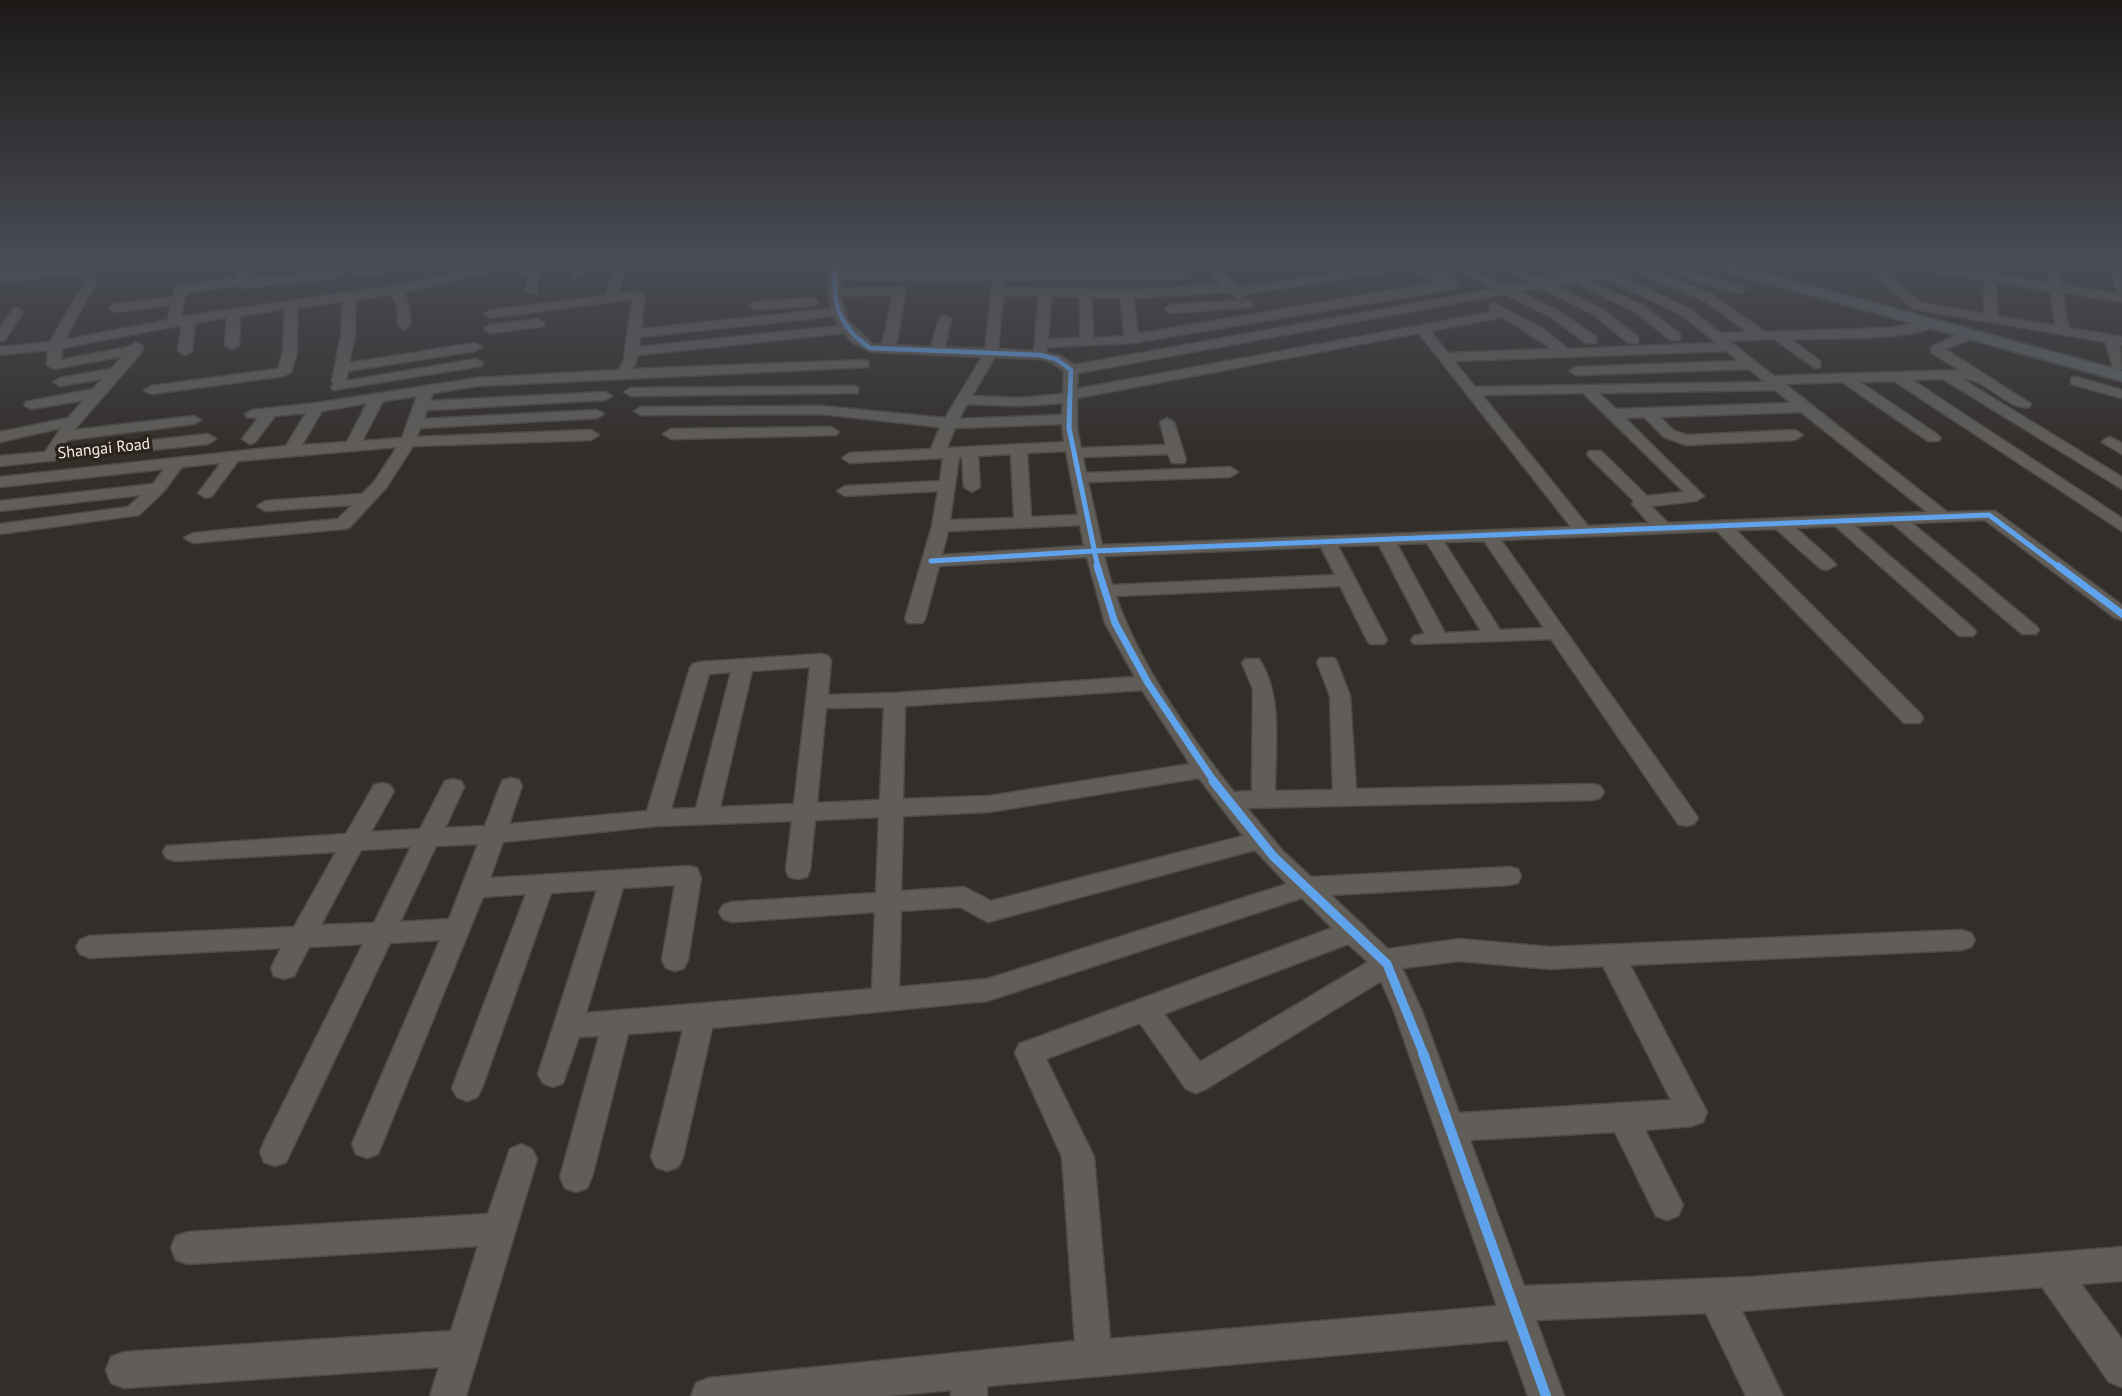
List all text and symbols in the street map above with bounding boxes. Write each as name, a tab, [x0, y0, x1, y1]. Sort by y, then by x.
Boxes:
street label: Shangai Road	[57, 435, 151, 463]

